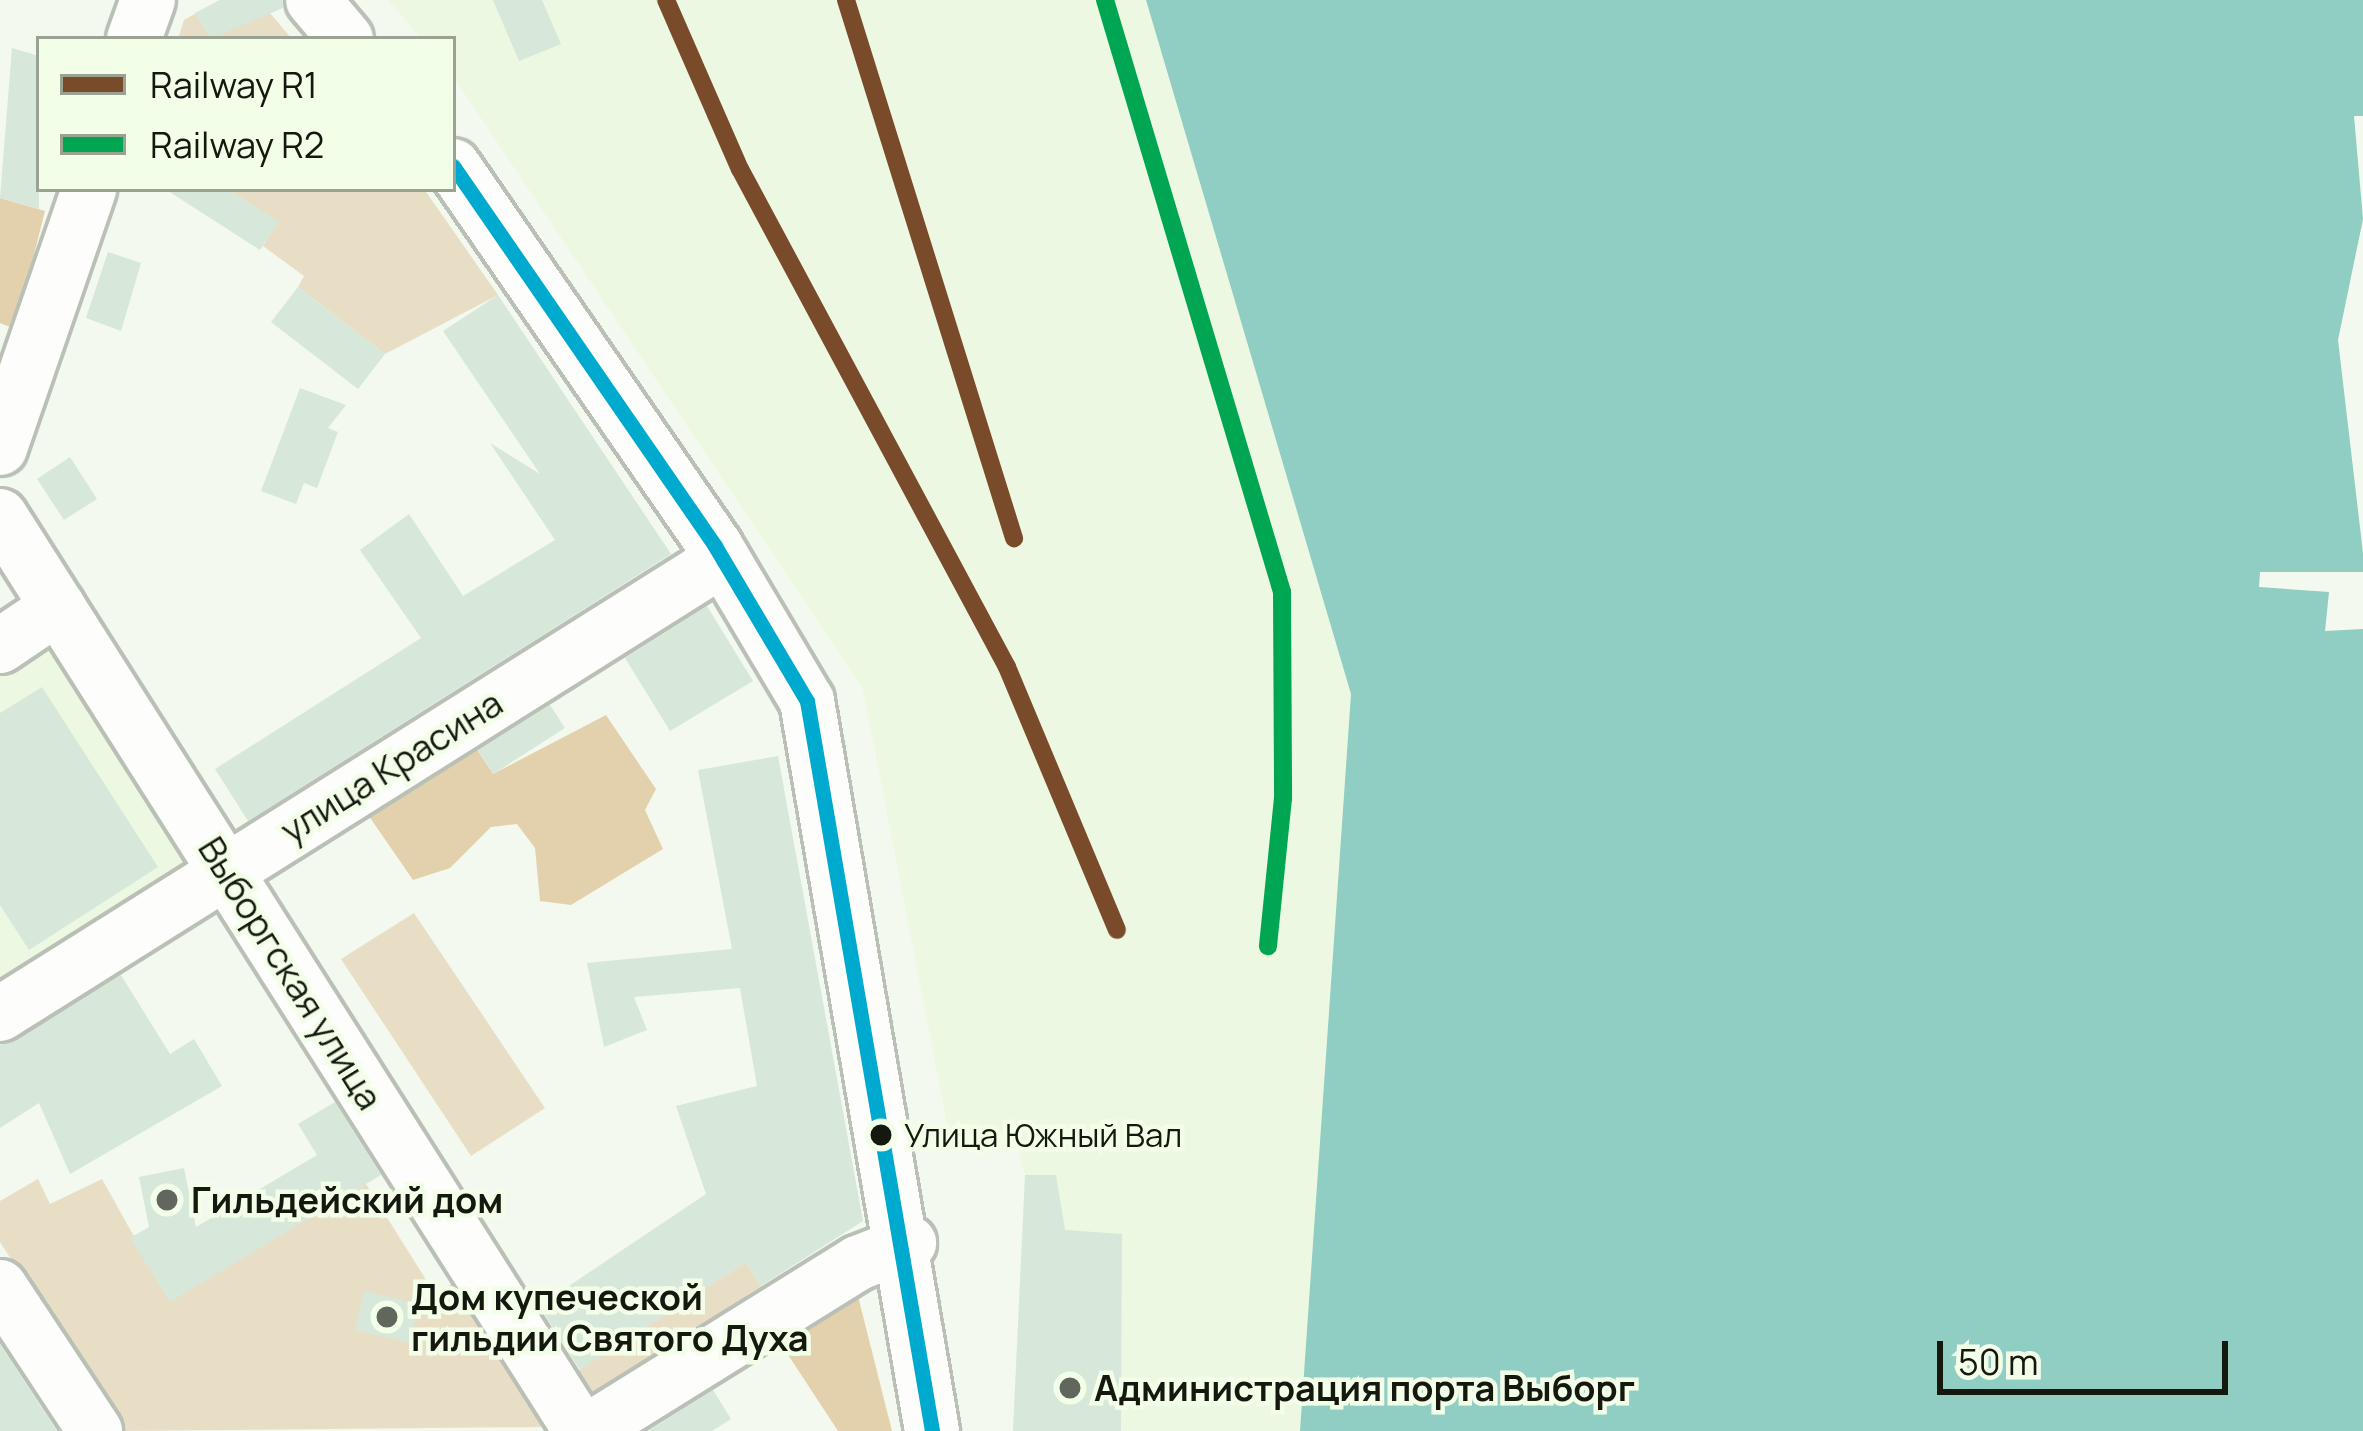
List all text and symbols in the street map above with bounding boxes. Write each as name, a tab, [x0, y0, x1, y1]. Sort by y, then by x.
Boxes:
legend	[36, 36, 456, 192]
text: Railway R1	[150, 60, 318, 109]
text: Railway R2	[150, 120, 324, 169]
street label: улица Красина	[272, 681, 510, 851]
street label: Выборгская улица	[190, 829, 392, 1117]
place label: Улица Южный Вал	[904, 1115, 1182, 1155]
marker: Улица Южный Вал	[870, 1124, 892, 1146]
place label: Гильдейский дом	[191, 1178, 503, 1222]
marker: Гильдейский дом	[154, 1187, 180, 1213]
place label: Дом купеческой гильдии Святого Духа	[411, 1274, 808, 1359]
marker: Дом купеческой гильдии Святого Духа	[374, 1304, 400, 1330]
scale bar	[1943, 1317, 2234, 1391]
text: 50 m	[1958, 1337, 2038, 1386]
place label: Администрация порта Выборг	[1094, 1366, 1635, 1410]
marker: Администрация порта Выборг	[1057, 1375, 1083, 1401]

